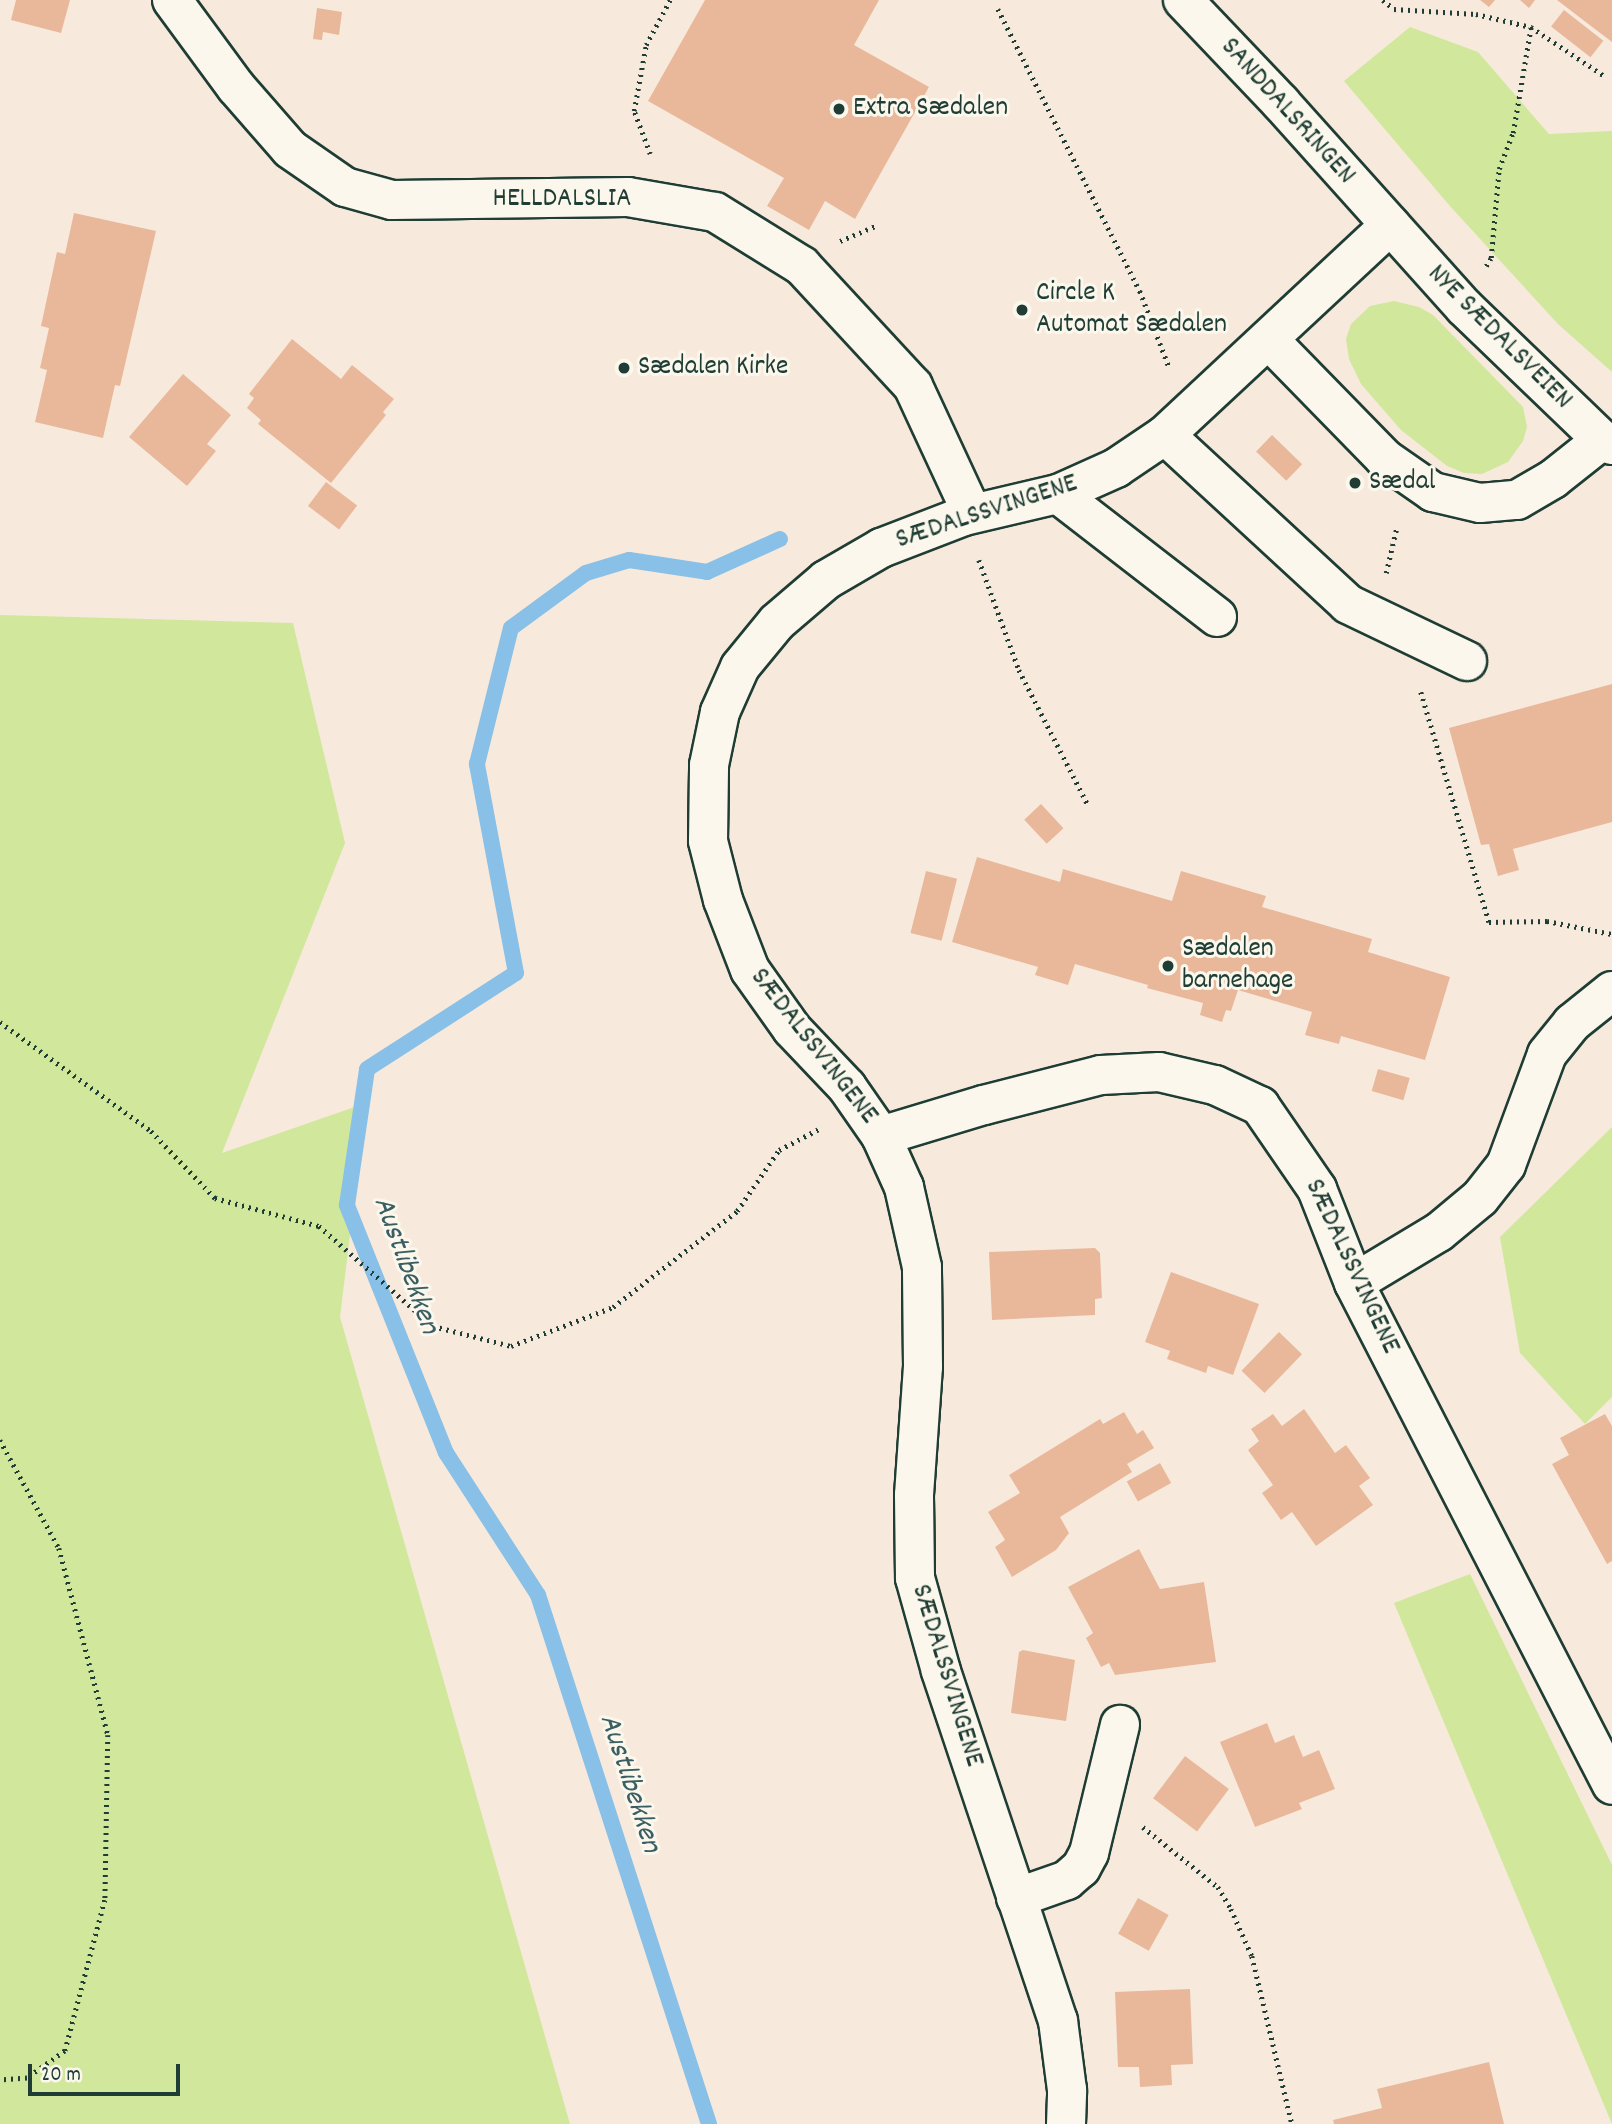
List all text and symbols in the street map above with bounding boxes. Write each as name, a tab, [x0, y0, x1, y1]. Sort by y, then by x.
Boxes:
street label: SANDDALSRINGEN	[1212, 32, 1362, 192]
place label: Extra Sædalen	[853, 92, 1008, 126]
marker: Extra Sædalen	[831, 101, 847, 117]
street label: HELLDALSLIA	[493, 183, 631, 217]
street label: NYE SÆDALSVEIEN	[1419, 258, 1579, 418]
place label: Circle K Automat Sædalen	[1036, 277, 1227, 343]
marker: Circle K Automat Sædalen	[1014, 302, 1030, 318]
place label: Sædalen Kirke	[638, 351, 788, 385]
marker: Sædalen Kirke	[616, 360, 632, 376]
place label: Sædal	[1369, 466, 1435, 500]
street label: SÆDALSSVINGENE	[892, 468, 1082, 558]
marker: Sædal	[1347, 475, 1363, 491]
place label: Sædalen barnehage	[1182, 933, 1293, 999]
marker: Sædalen barnehage	[1160, 958, 1176, 974]
street label: SÆDALSSVINGENE	[742, 962, 884, 1132]
street label: SÆDALSSVINGENE	[1296, 1174, 1406, 1360]
water label: Austlibekken	[363, 1192, 445, 1340]
street label: SÆDALSSVINGENE	[902, 1581, 990, 1771]
water label: Austlibekken	[589, 1710, 667, 1858]
scale bar	[32, 2050, 184, 2094]
text: 20 m	[41, 2061, 81, 2091]

